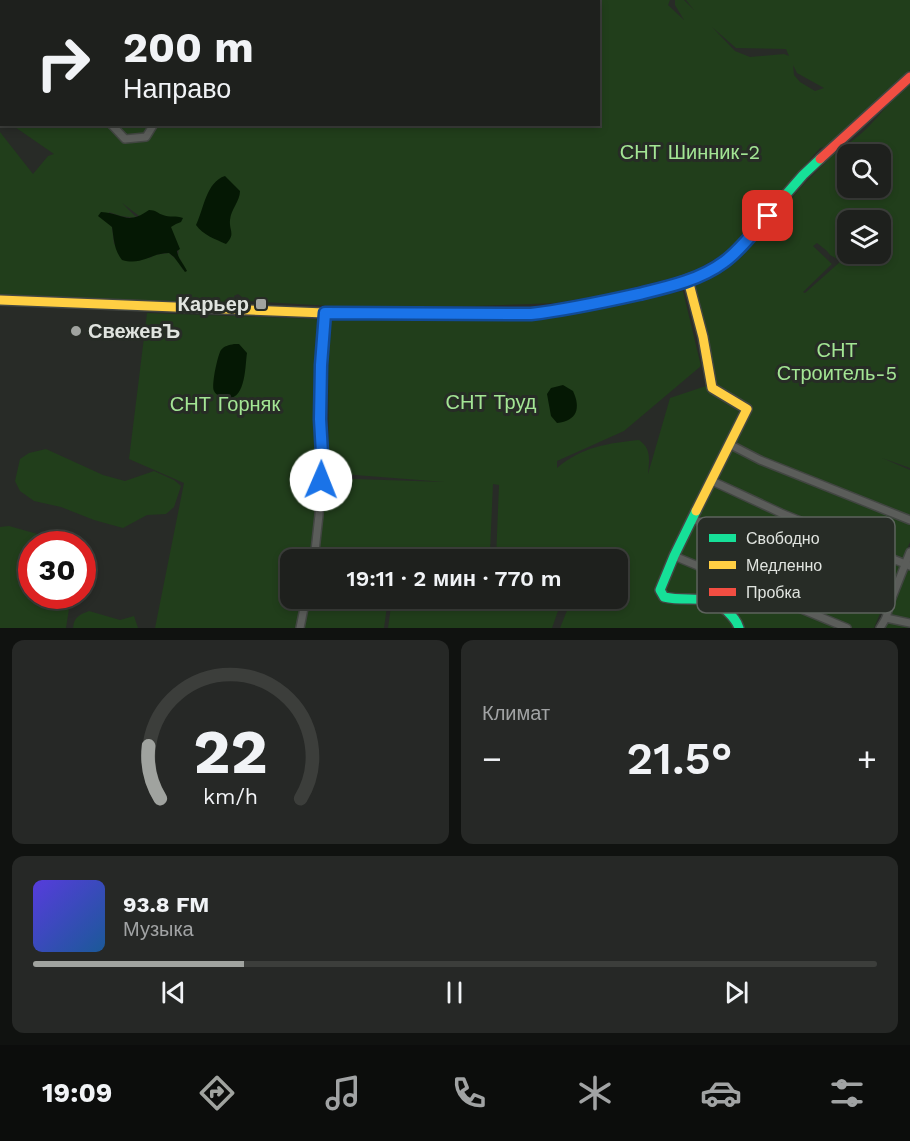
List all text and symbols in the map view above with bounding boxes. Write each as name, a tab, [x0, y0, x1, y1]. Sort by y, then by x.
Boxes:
text: 200 m	[123, 23, 254, 72]
icon: right	[24, 24, 102, 102]
text: Направо	[123, 73, 231, 105]
park label: СНТ Шинник-2	[620, 140, 760, 164]
map controls	[837, 144, 891, 264]
button: search	[837, 144, 891, 198]
pin	[742, 190, 793, 241]
icon: arrive	[751, 199, 784, 232]
button: layers	[837, 210, 891, 264]
place label: Карьер	[178, 292, 249, 316]
marker: Карьер	[254, 297, 268, 311]
place label: СвежевЪ	[88, 319, 180, 343]
marker: СвежевЪ	[69, 324, 83, 338]
park label: СНТ Строитель-5	[777, 338, 897, 385]
park label: СНТ Труд	[446, 390, 537, 414]
park label: СНТ Горняк	[170, 392, 280, 416]
position arrow	[289, 448, 353, 512]
legend	[697, 517, 895, 613]
text: Свободно	[746, 529, 820, 548]
speed limit sign: 30	[18, 531, 96, 609]
text: Медленно	[746, 556, 822, 575]
text: 19:11 · 2 мин · 770 m	[347, 566, 561, 591]
text: Пробка	[746, 583, 801, 602]
text: Климат	[482, 701, 550, 725]
text: 22	[193, 715, 268, 788]
text: 21.5°	[627, 732, 732, 785]
text: −	[482, 739, 502, 778]
text: +	[857, 739, 877, 778]
text: km/h	[203, 784, 258, 809]
text: 93.8 FM	[123, 892, 209, 917]
text: Музыка	[123, 917, 194, 941]
icon: previous	[157, 976, 190, 1009]
icon: pause	[438, 976, 471, 1009]
icon: next	[720, 976, 753, 1009]
icon: directions	[196, 1072, 238, 1114]
icon: music	[322, 1072, 364, 1114]
icon: phone	[448, 1072, 490, 1114]
icon: climate	[574, 1072, 616, 1114]
icon: car	[700, 1072, 742, 1114]
icon: filters	[826, 1072, 868, 1114]
text: 19:09	[42, 1077, 112, 1109]

